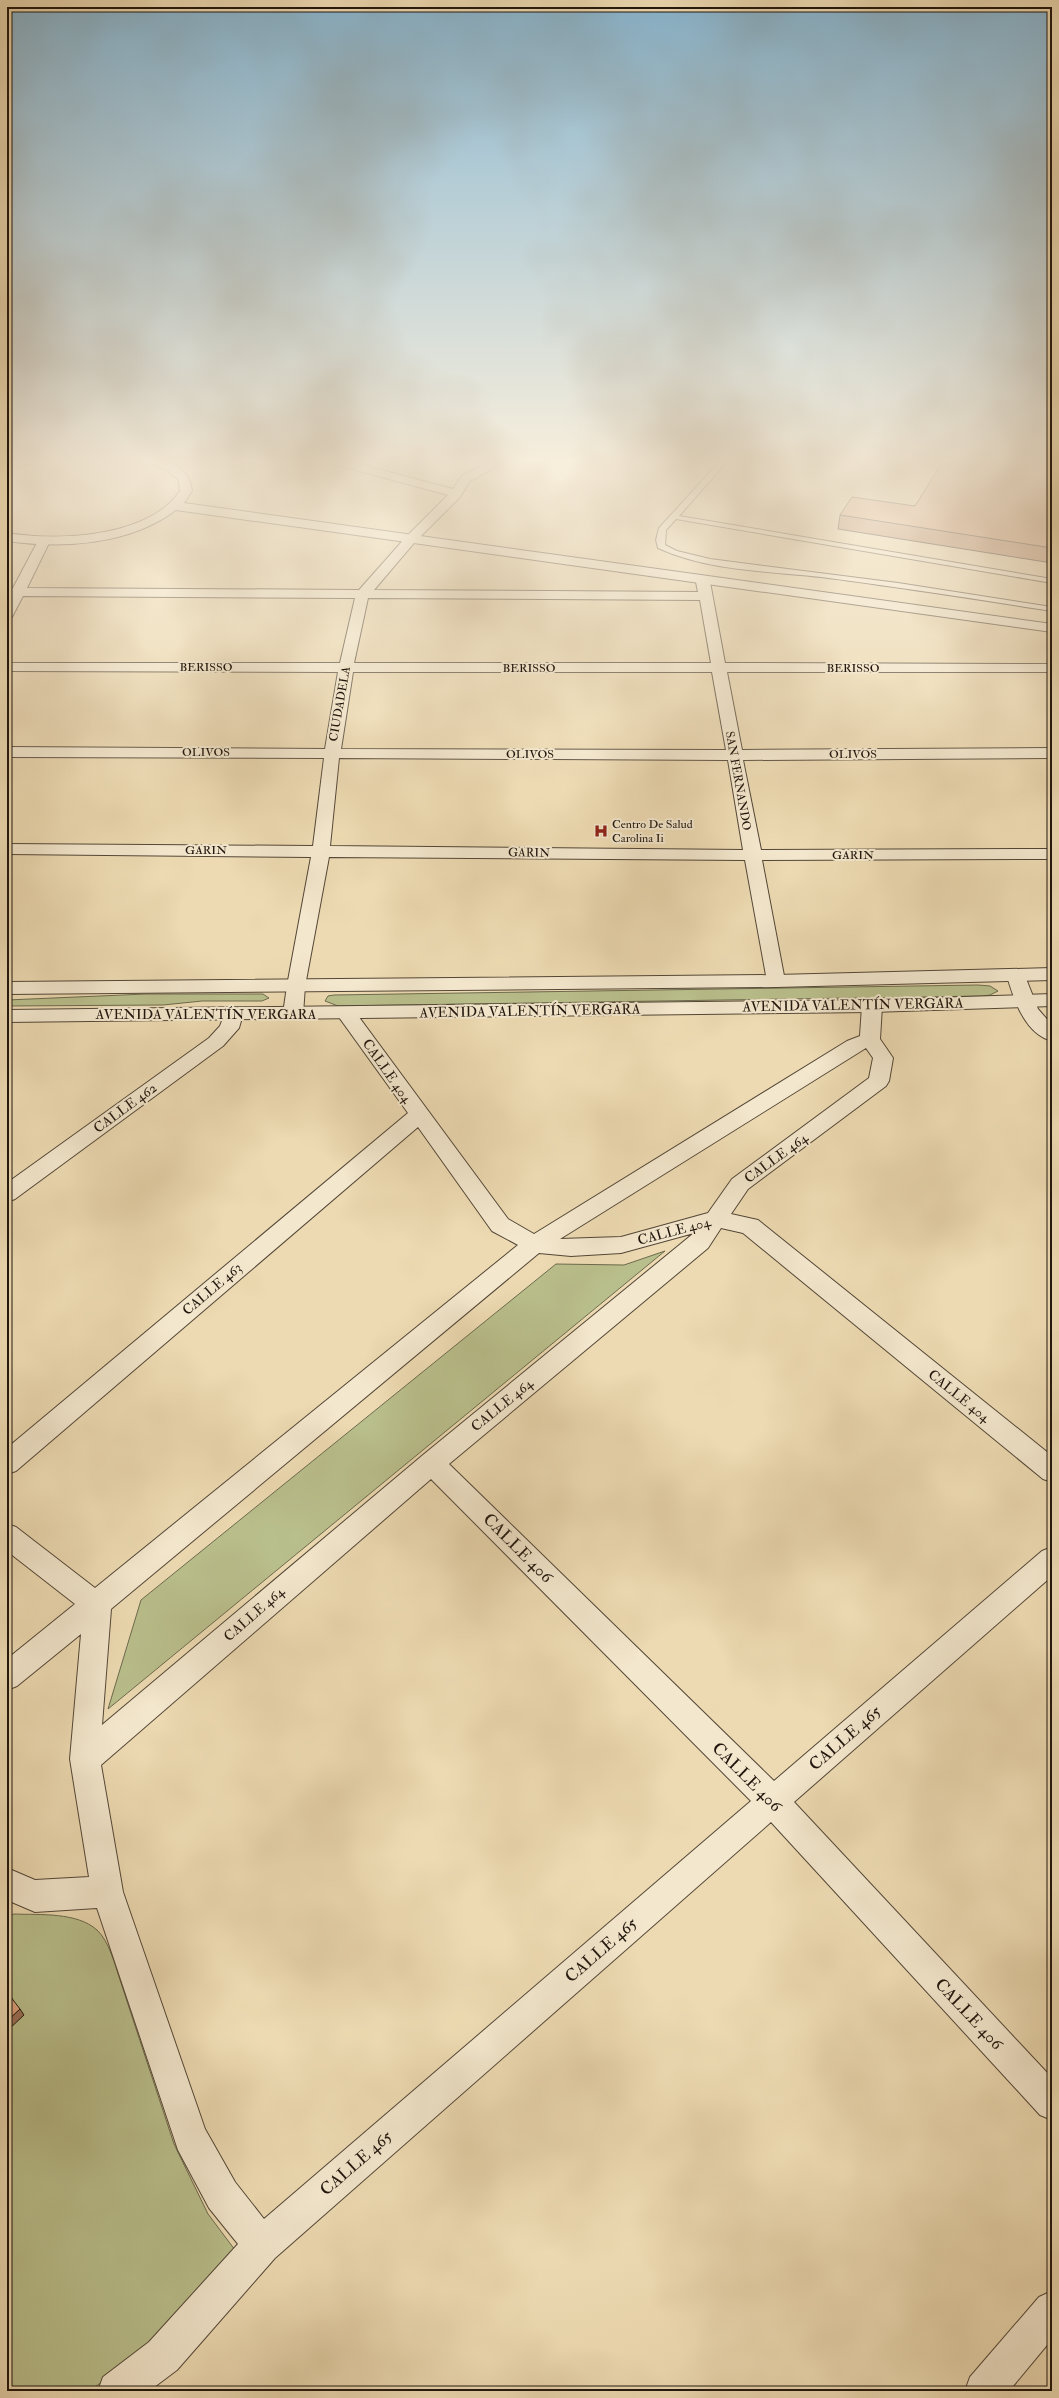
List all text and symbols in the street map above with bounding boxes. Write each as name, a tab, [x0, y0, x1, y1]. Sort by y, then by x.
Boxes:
street label: BERISSO	[180, 660, 233, 675]
street label: BERISSO	[503, 661, 556, 676]
street label: BERISSO	[827, 661, 880, 676]
street label: CIUDADELA	[326, 665, 354, 743]
street label: SAN FERNANDO	[722, 730, 754, 832]
street label: OLIVOS	[182, 745, 230, 760]
street label: OLIVOS	[506, 747, 554, 762]
street label: OLIVOS	[829, 747, 877, 762]
place label: Centro De Salud Carolina Ii	[612, 817, 693, 846]
hospital icon: Centro De Salud Carolina Ii	[593, 823, 609, 839]
street label: GARIN	[185, 843, 227, 858]
street label: GARIN	[508, 845, 550, 861]
street label: GARIN	[832, 848, 874, 863]
street label: AVENIDA VALENTÍN VERGARA	[741, 995, 964, 1015]
street label: AVENIDA VALENTÍN VERGARA	[418, 1001, 641, 1021]
street label: AVENIDA VALENTÍN VERGARA	[95, 1006, 317, 1023]
street label: CALLE 404	[359, 1036, 416, 1108]
street label: CALLE 462	[90, 1079, 160, 1137]
street label: CALLE 464	[741, 1128, 812, 1187]
street label: CALLE 404	[636, 1213, 714, 1249]
street label: CALLE 463	[179, 1259, 245, 1319]
street label: CALLE 404	[925, 1366, 994, 1427]
street label: CALLE 464	[468, 1374, 537, 1435]
street label: CALLE 406	[479, 1509, 558, 1588]
street label: CALLE 464	[220, 1582, 289, 1645]
street label: CALLE 465	[805, 1701, 886, 1775]
street label: CALLE 406	[708, 1738, 787, 1817]
street label: CALLE 465	[561, 1913, 642, 1987]
street label: CALLE 406	[931, 1974, 1008, 2055]
street label: CALLE 465	[316, 2126, 397, 2200]

